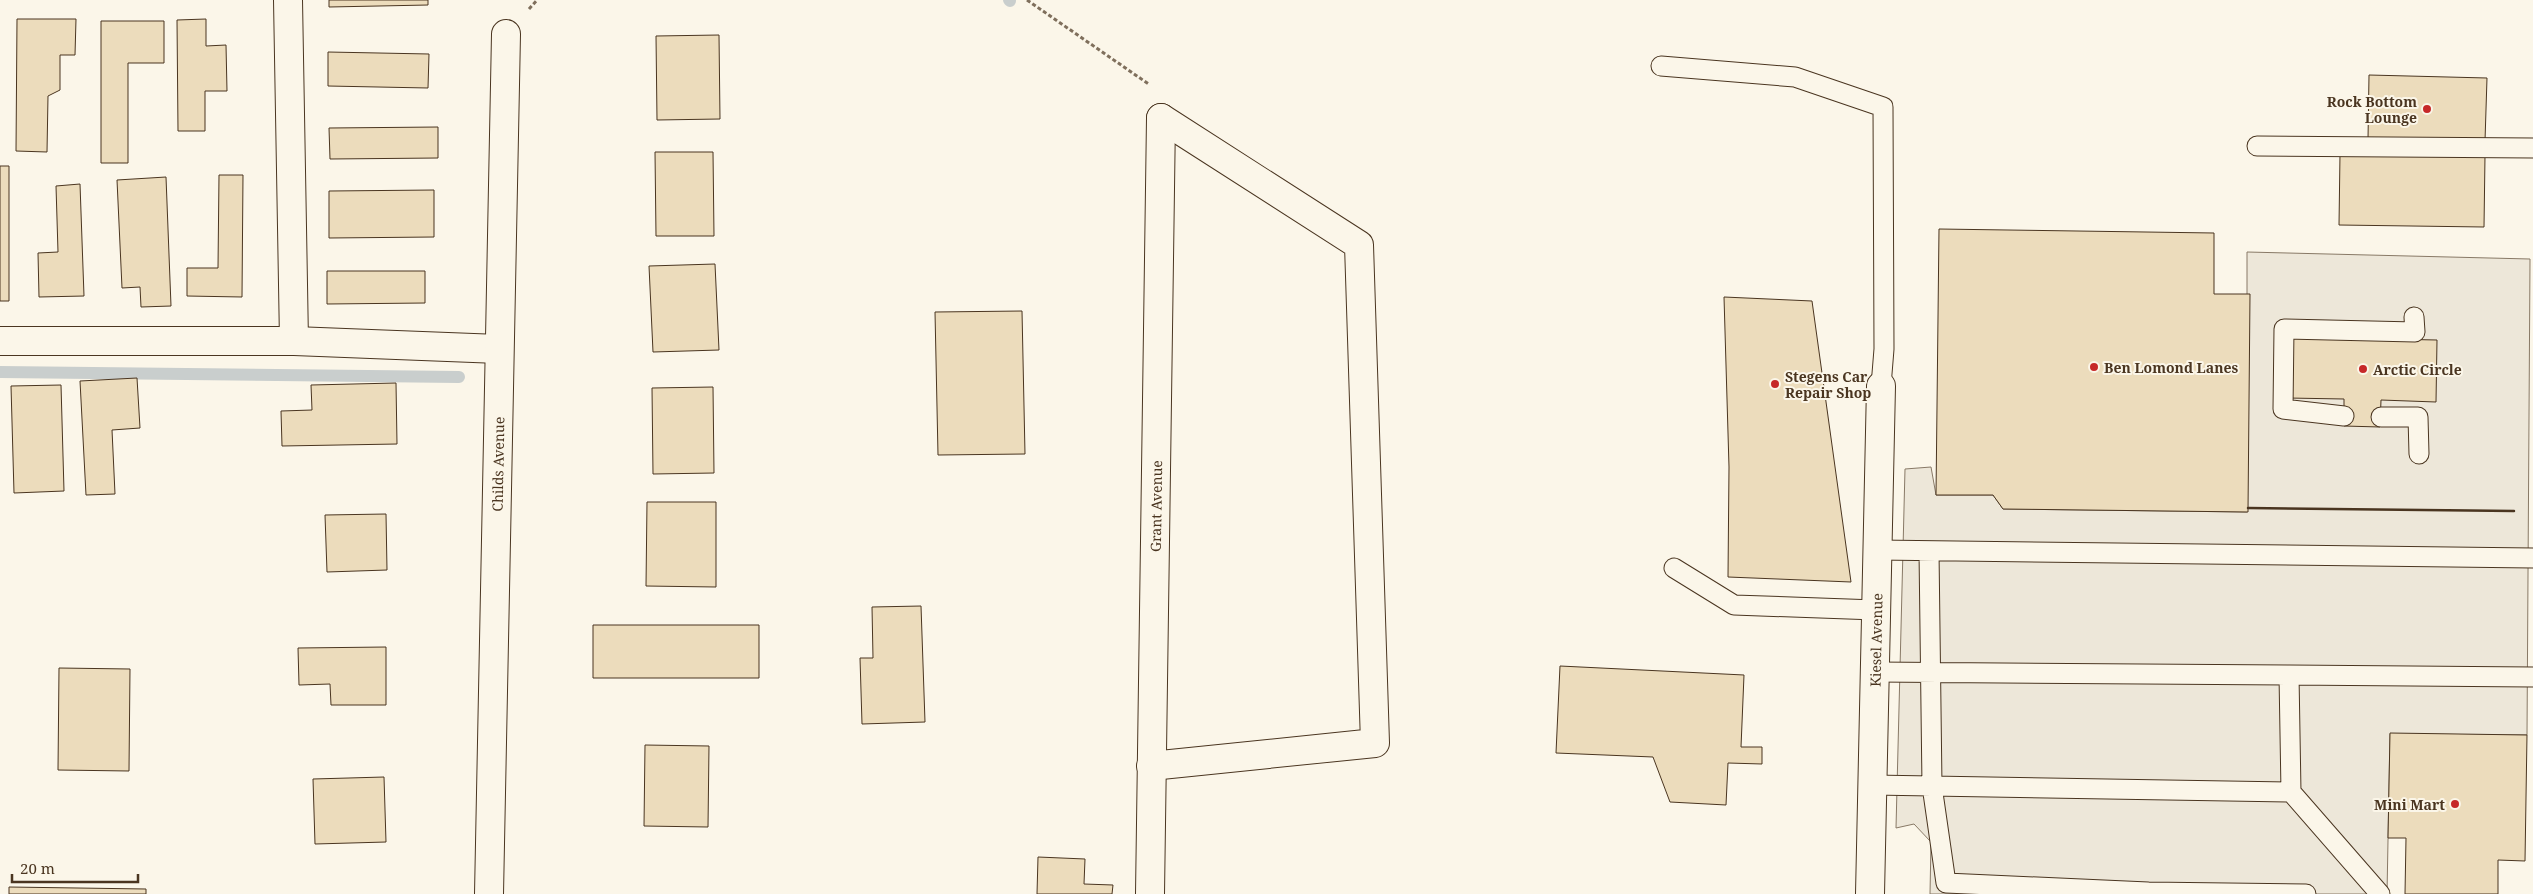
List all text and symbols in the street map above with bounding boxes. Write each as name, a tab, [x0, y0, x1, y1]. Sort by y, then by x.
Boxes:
place label: Rock Bottom Lounge	[2327, 92, 2417, 127]
marker: Rock Bottom Lounge	[2421, 103, 2433, 115]
place label: Ben Lomond Lanes	[2104, 358, 2239, 377]
place label: Arctic Circle	[2373, 360, 2462, 379]
marker: Ben Lomond Lanes	[2088, 361, 2100, 373]
marker: Arctic Circle	[2357, 363, 2369, 375]
place label: Stegens Car Repair Shop	[1785, 367, 1871, 402]
marker: Stegens Car Repair Shop	[1769, 378, 1781, 390]
street label: Childs Avenue	[487, 416, 508, 512]
street label: Grant Avenue	[1145, 460, 1166, 552]
street label: Kiesel Avenue	[1865, 593, 1886, 687]
place label: Mini Mart	[2374, 795, 2445, 814]
marker: Mini Mart	[2449, 798, 2461, 810]
scale bar	[12, 852, 139, 884]
text: 20 m	[20, 858, 55, 878]

